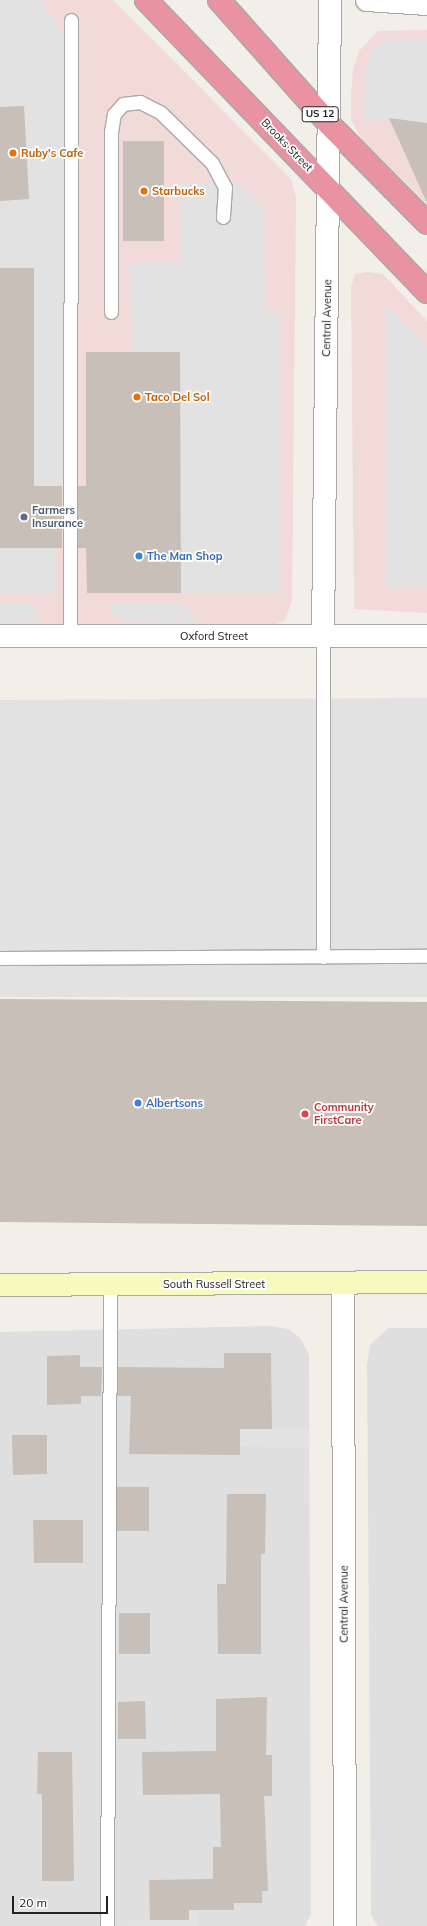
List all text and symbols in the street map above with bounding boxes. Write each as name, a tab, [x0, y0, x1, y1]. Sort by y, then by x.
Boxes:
road number: US 12	[301, 106, 339, 122]
street label: Brooks Street	[259, 116, 315, 174]
place label: Ruby's Cafe	[21, 146, 83, 160]
marker: Ruby's Cafe	[8, 148, 18, 158]
place label: Starbucks	[152, 184, 205, 198]
marker: Starbucks	[139, 186, 149, 196]
street label: Central Avenue	[320, 279, 334, 357]
place label: Taco Del Sol	[145, 390, 210, 404]
marker: Taco Del Sol	[132, 392, 142, 402]
place label: Farmers Insurance	[32, 504, 83, 530]
marker: Farmers Insurance	[19, 512, 29, 522]
place label: The Man Shop	[147, 549, 223, 563]
marker: The Man Shop	[134, 551, 144, 561]
street label: Oxford Street	[180, 629, 248, 643]
place label: Albertsons	[146, 1096, 203, 1110]
marker: Albertsons	[133, 1098, 143, 1108]
place label: Community FirstCare	[314, 1101, 374, 1127]
marker: Community FirstCare	[299, 1108, 311, 1120]
street label: South Russell Street	[163, 1277, 265, 1291]
street label: Central Avenue	[337, 1565, 351, 1643]
scale bar	[14, 1888, 110, 1914]
text: 20 m	[19, 1895, 47, 1910]

